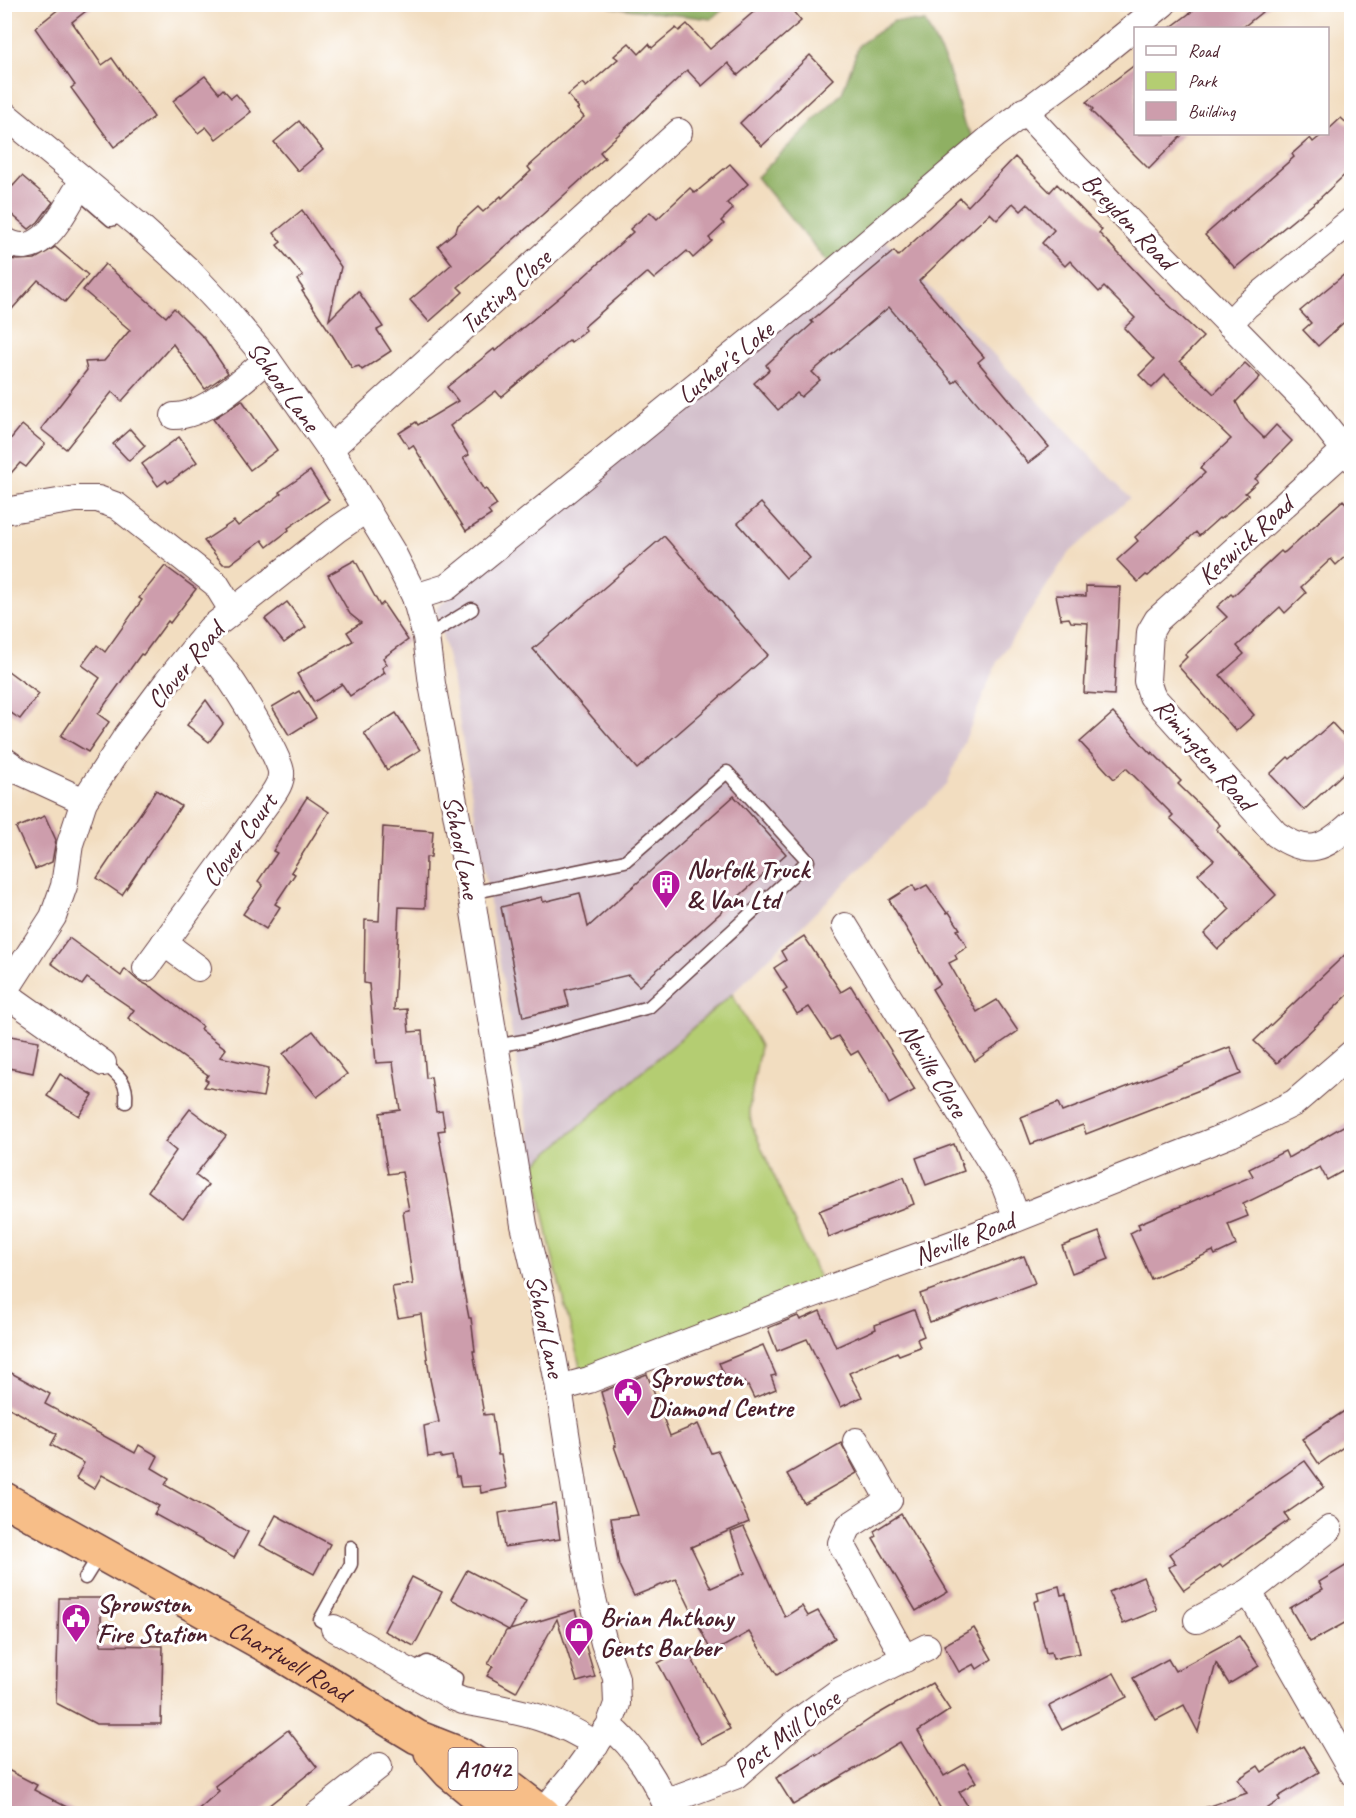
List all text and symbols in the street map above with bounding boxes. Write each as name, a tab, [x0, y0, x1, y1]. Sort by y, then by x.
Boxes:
legend	[1134, 27, 1329, 135]
text: Road	[1188, 40, 1221, 62]
text: Park	[1188, 70, 1218, 92]
text: Building	[1188, 100, 1237, 122]
street label: Breydon Road	[1074, 166, 1186, 279]
street label: Tusting Close	[453, 240, 560, 341]
street label: Lusher's Loke	[670, 313, 781, 411]
street label: School Lane	[240, 334, 329, 440]
street label: Keswick Road	[1191, 486, 1303, 592]
street label: Clover Road	[140, 612, 234, 715]
street label: Rimington Road	[1147, 691, 1265, 820]
street label: Clover Court	[194, 785, 286, 894]
street label: School Lane	[435, 793, 488, 904]
place label: Norfolk Truck & Van Ltd	[687, 853, 811, 916]
building icon: Norfolk Truck & Van Ltd	[650, 868, 682, 910]
street label: Neville Close	[892, 1017, 976, 1125]
street label: Neville Road	[909, 1203, 1023, 1273]
street label: School Lane	[519, 1272, 573, 1383]
place label: Sprowston Diamond Centre	[649, 1361, 795, 1424]
public building icon: Sprowston Diamond Centre	[612, 1376, 644, 1418]
place label: Sprowston Fire Station	[97, 1587, 207, 1650]
place label: Brian Anthony Gents Barber	[600, 1601, 736, 1664]
public building icon: Sprowston Fire Station	[60, 1602, 92, 1644]
street label: Chartwell Road	[223, 1612, 359, 1711]
shop icon: Brian Anthony Gents Barber	[563, 1616, 595, 1658]
street label: Post Mill Close	[726, 1681, 849, 1785]
road number: A1042	[448, 1748, 518, 1790]

